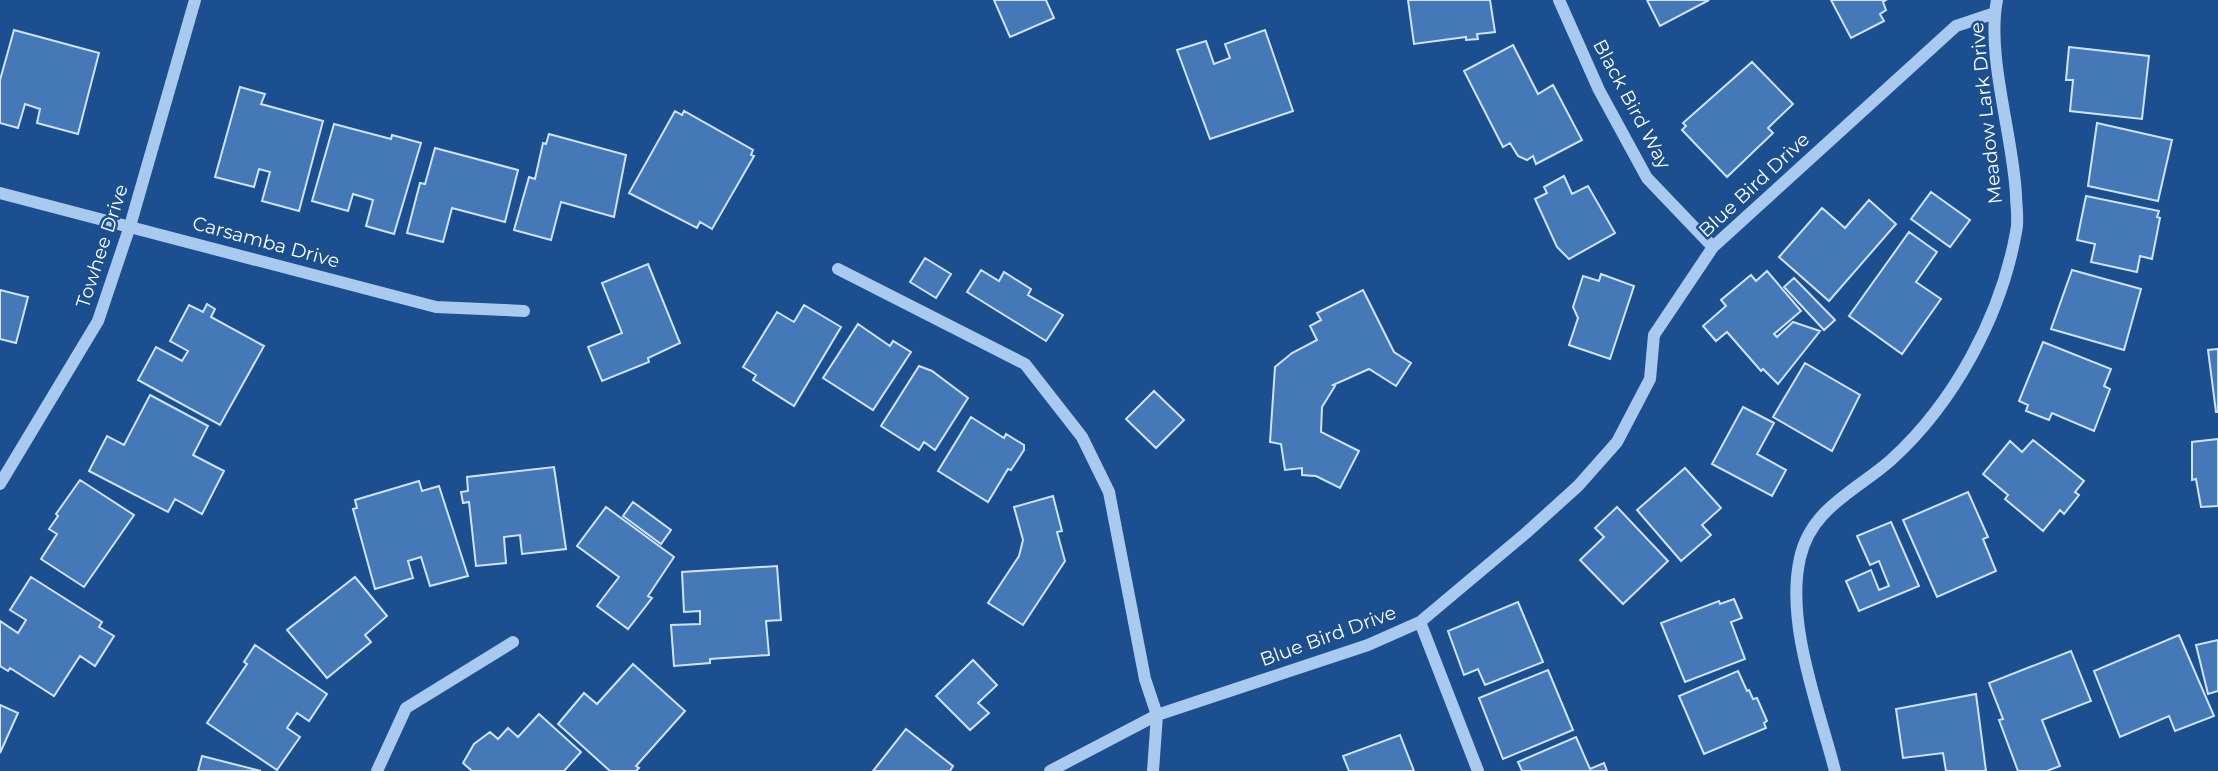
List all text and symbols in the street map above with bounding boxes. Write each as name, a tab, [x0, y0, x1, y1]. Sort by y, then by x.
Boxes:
street label: Meadow Lark Drive	[1965, 21, 2007, 205]
street label: Black Bird Way	[1588, 35, 1676, 173]
street label: Blue Bird Drive	[1694, 128, 1814, 242]
street label: Towhee Drive	[71, 181, 133, 311]
street label: Carsamba Drive	[190, 211, 342, 273]
street label: Blue Bird Drive	[1257, 601, 1399, 671]

